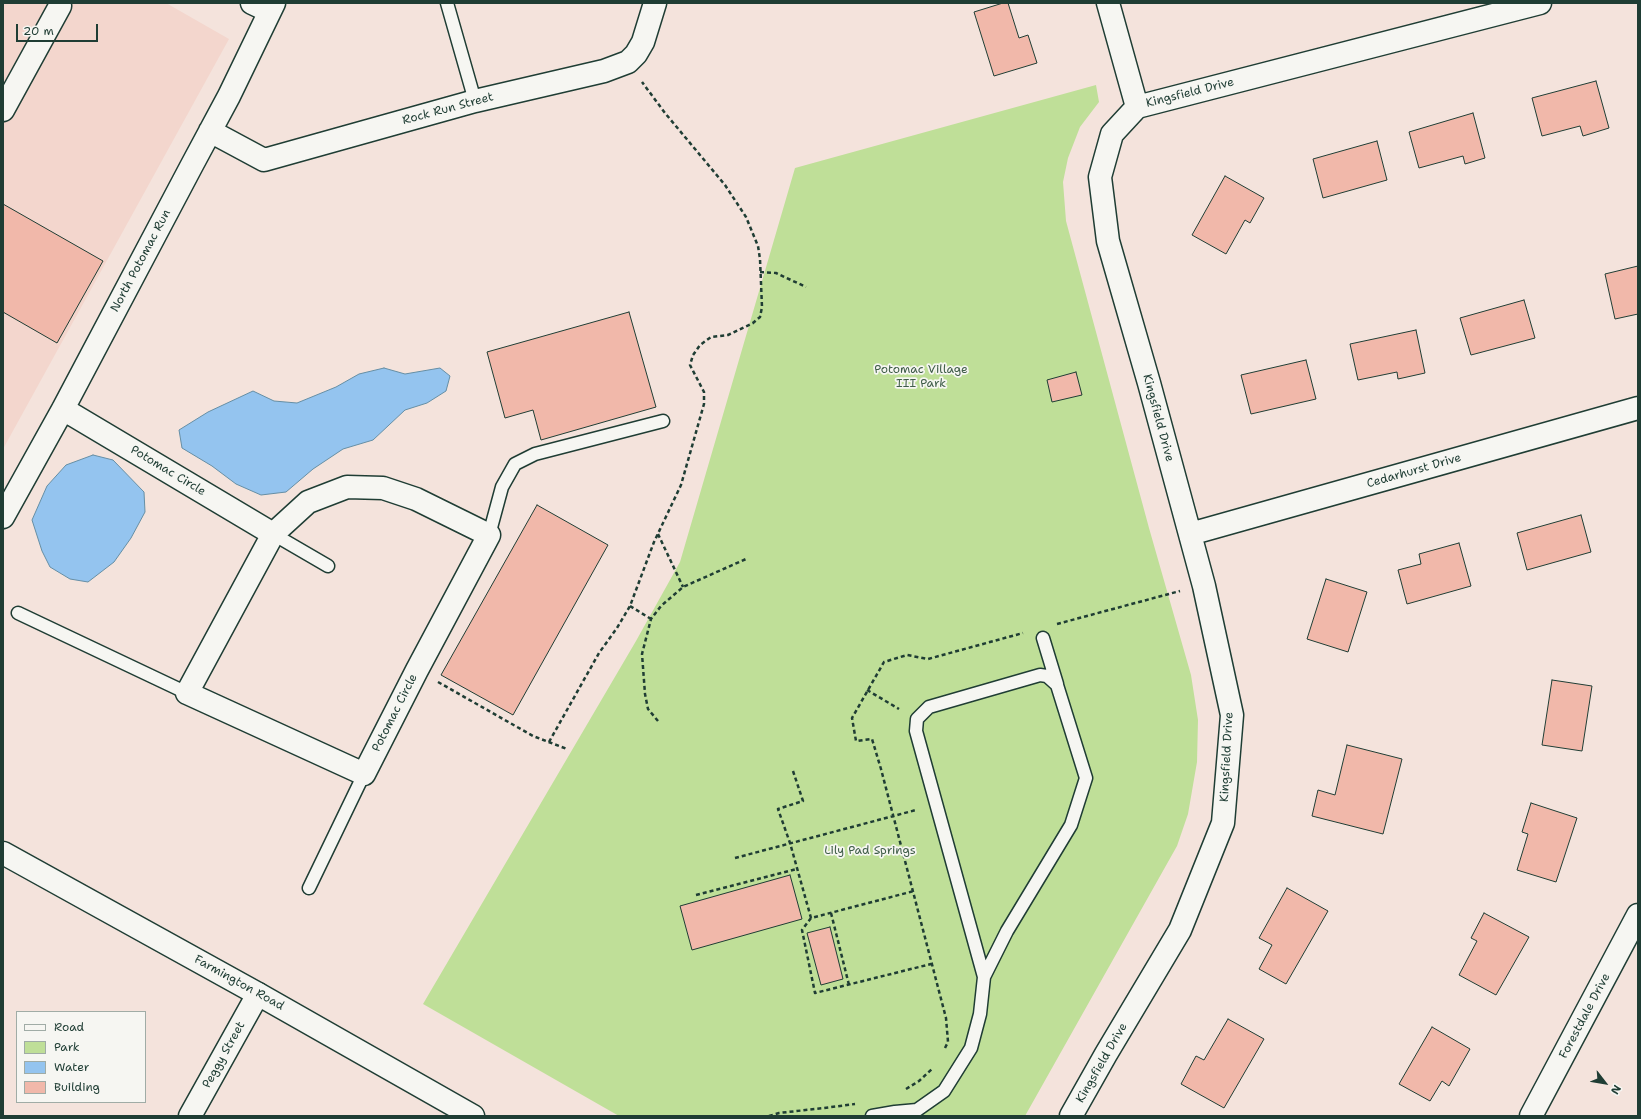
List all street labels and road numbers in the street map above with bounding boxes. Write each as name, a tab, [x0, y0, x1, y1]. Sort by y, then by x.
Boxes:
street label: Kingsfield Drive	[1145, 75, 1235, 111]
street label: Rock Run Street	[401, 90, 495, 128]
street label: North Potomac Run	[108, 207, 174, 315]
street label: Kingsfield Drive	[1139, 373, 1177, 463]
street label: Potomac Circle	[128, 443, 208, 499]
street label: Cedarhurst Drive	[1365, 451, 1463, 491]
street label: Potomac Circle	[369, 672, 421, 754]
street label: Kingsfield Drive	[1217, 712, 1237, 802]
street label: Farmington Road	[192, 952, 286, 1014]
street label: Forestdale Drive	[1556, 971, 1614, 1061]
street label: Peggy Street	[200, 1019, 248, 1091]
street label: Kingsfield Drive	[1073, 1020, 1131, 1106]

